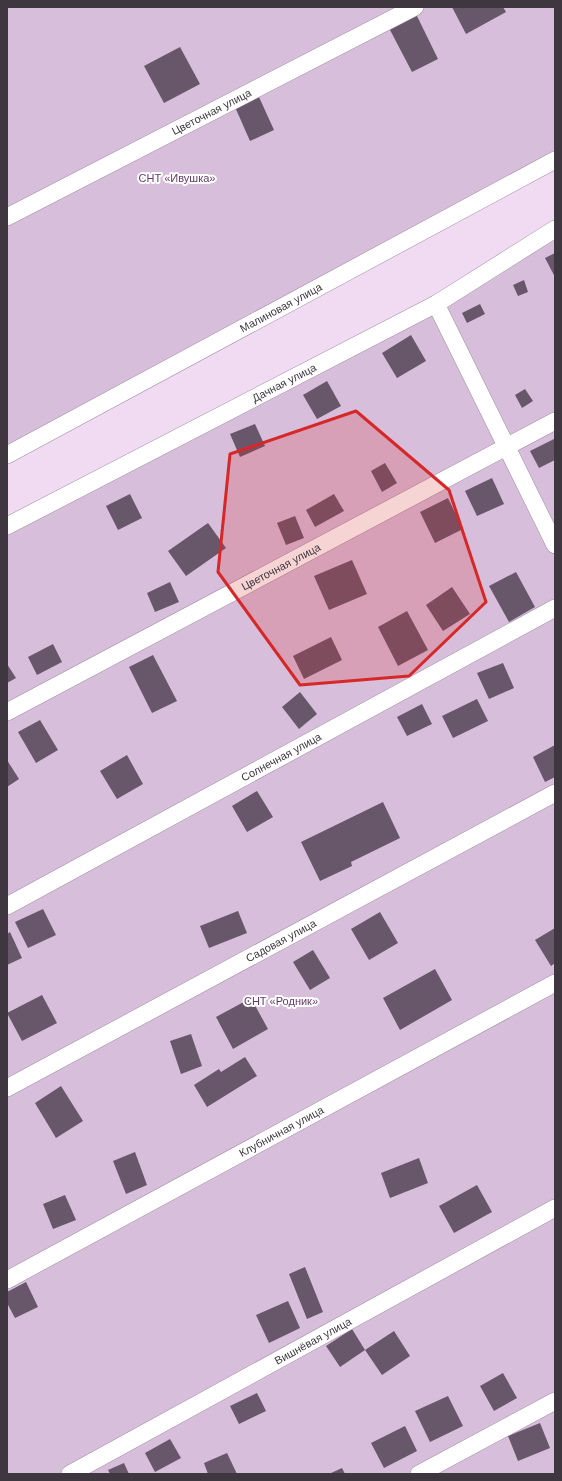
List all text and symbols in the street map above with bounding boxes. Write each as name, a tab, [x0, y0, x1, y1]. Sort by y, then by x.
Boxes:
street label: Цветочная улица	[170, 86, 254, 137]
park label: СНТ «Ивушка»	[139, 172, 215, 184]
street label: Малиновая улица	[238, 280, 325, 335]
street label: Дачная улица	[250, 361, 319, 404]
street label: Цветочная улица	[239, 540, 323, 592]
street label: Солнечная улица	[239, 730, 324, 784]
street label: Садовая улица	[244, 916, 319, 964]
park label: СНТ «Родник»	[244, 995, 318, 1007]
street label: Клубничная улица	[237, 1103, 326, 1159]
street label: Вишнёвая улица	[272, 1315, 354, 1367]

